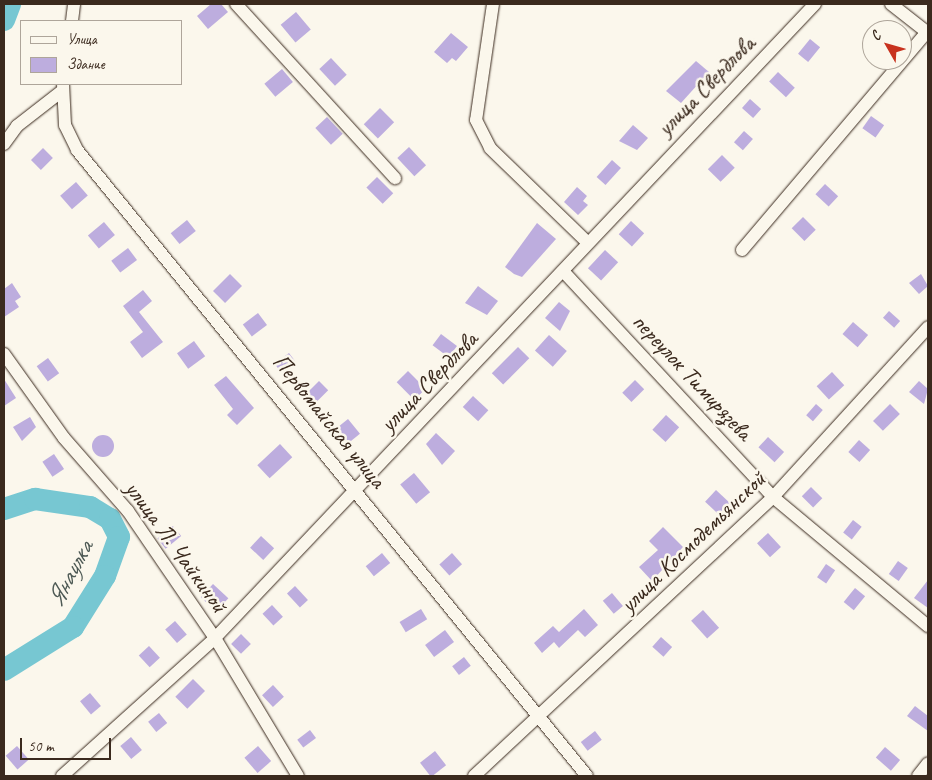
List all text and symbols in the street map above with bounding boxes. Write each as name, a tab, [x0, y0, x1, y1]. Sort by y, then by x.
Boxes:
legend	[20, 20, 182, 85]
north arrow	[862, 20, 912, 70]
text: С	[867, 28, 884, 44]
text: Улица	[67, 30, 97, 49]
street label: улица Свердлова	[651, 30, 761, 142]
text: Здание	[67, 55, 105, 74]
street label: переулок Тимирязева	[626, 308, 758, 446]
street label: улица Свердлова	[374, 326, 484, 438]
street label: Первомайская улица	[265, 347, 393, 495]
street label: улица Космодемьянской	[614, 465, 772, 619]
street label: улица Л. Чайкиной	[119, 475, 233, 619]
water label: Янаулка	[40, 536, 100, 612]
scale bar	[22, 728, 114, 760]
text: 50 m	[28, 737, 54, 756]

